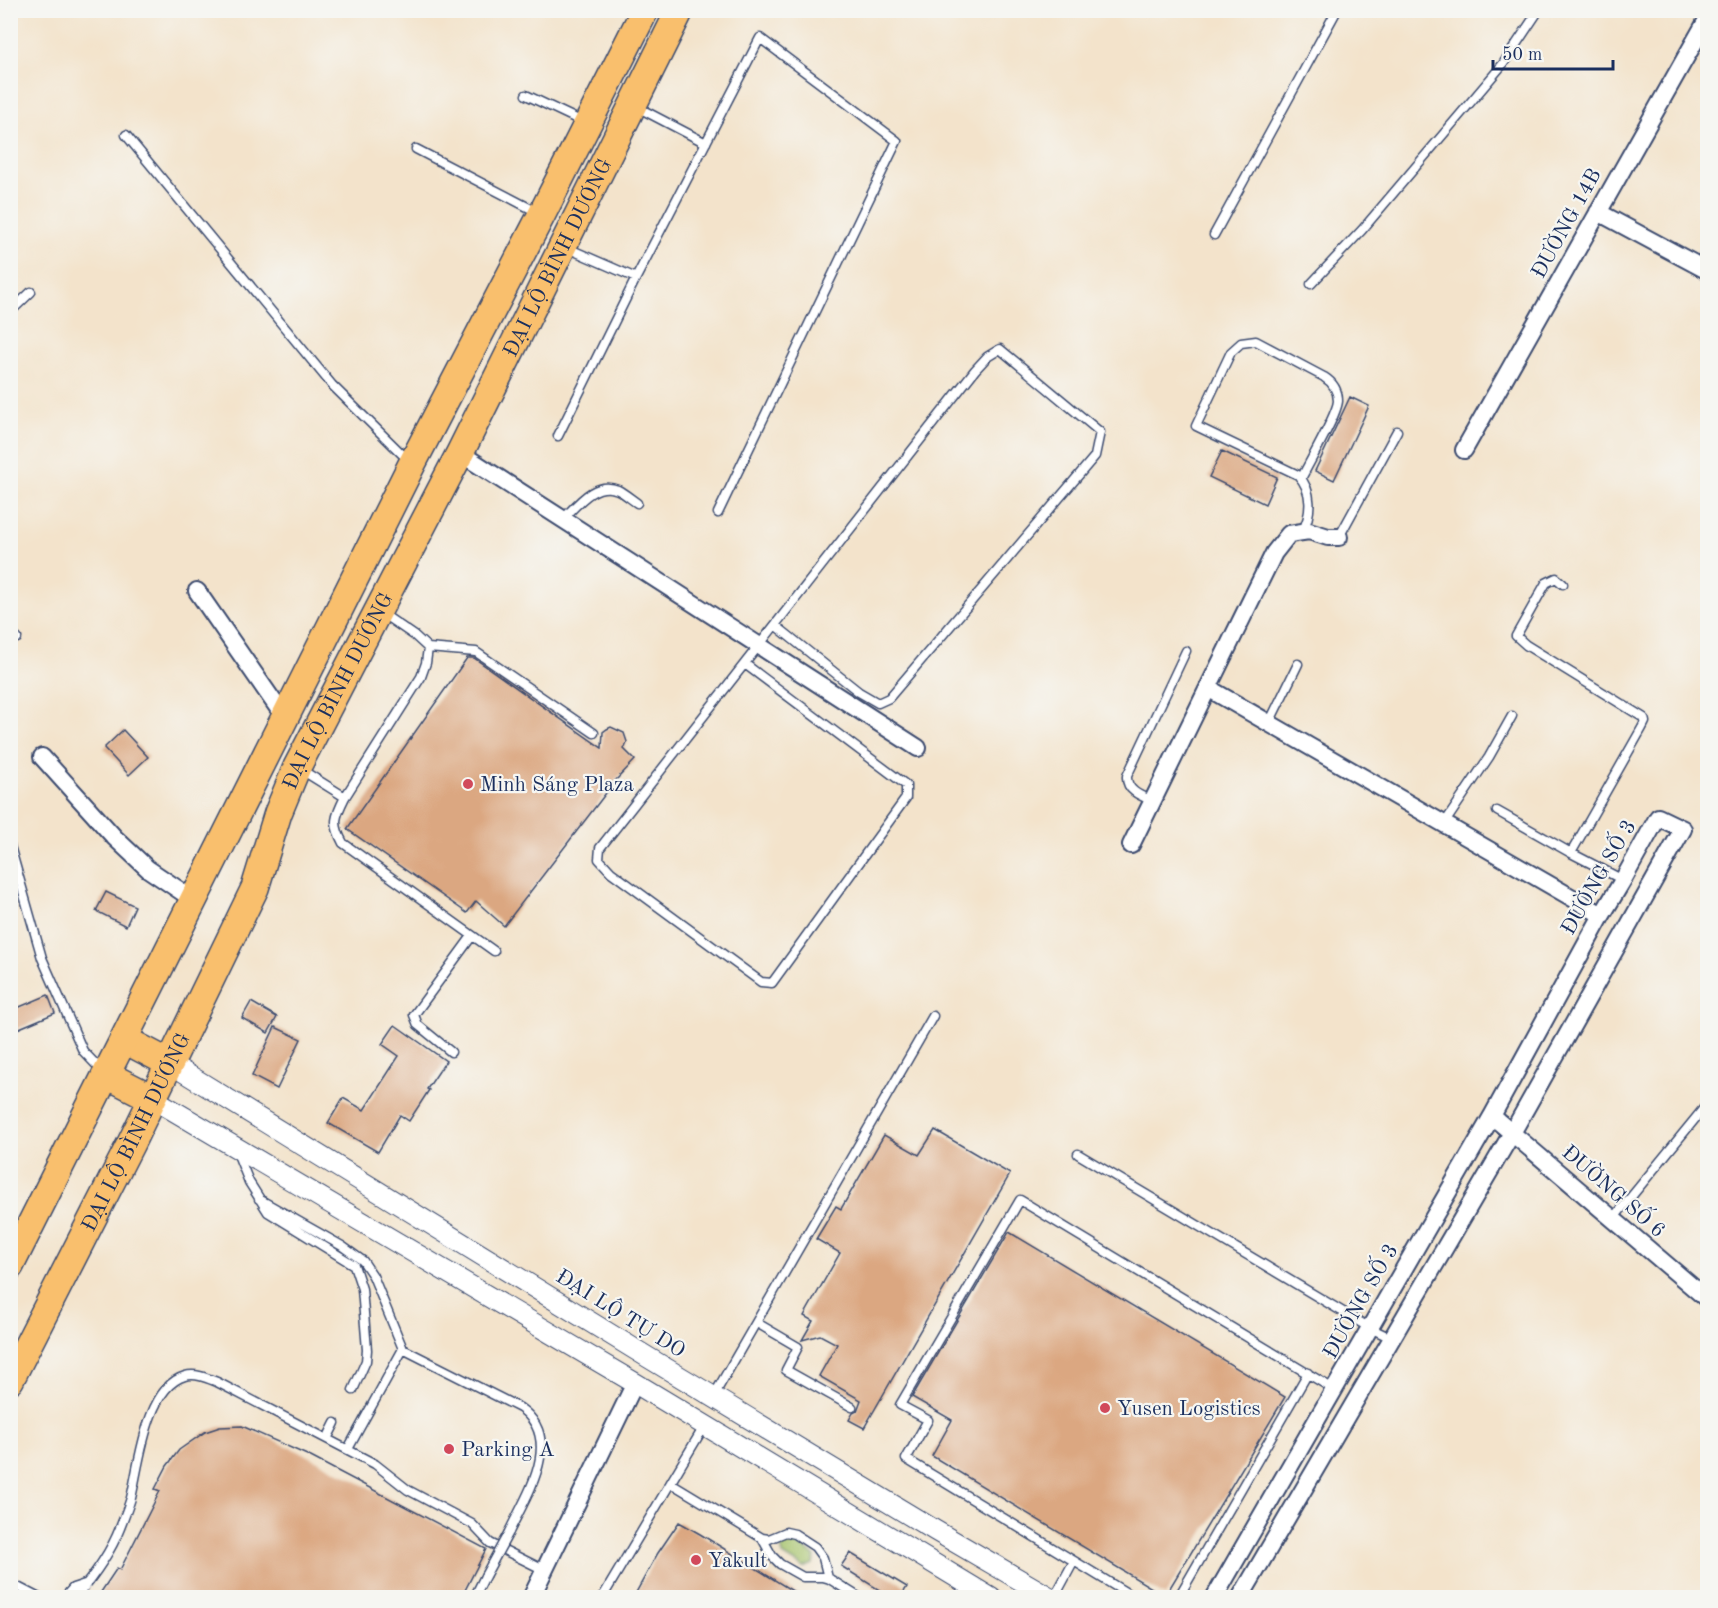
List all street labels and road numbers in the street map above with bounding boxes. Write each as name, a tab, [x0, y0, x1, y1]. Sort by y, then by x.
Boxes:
street label: ĐẠI LỘ BÌNH DƯƠNG	[500, 156, 616, 361]
street label: ĐƯỜNG 14B	[1524, 163, 1606, 282]
street label: ĐẠI LỘ BÌNH DƯƠNG	[280, 589, 398, 793]
street label: ĐƯỜNG SỐ 3	[1552, 813, 1641, 939]
street label: ĐẠI LỘ BÌNH DƯƠNG	[79, 1030, 195, 1235]
street label: ĐƯỜNG SỐ 6	[1558, 1137, 1673, 1242]
street label: ĐƯỜNG SỐ 3	[1314, 1237, 1403, 1363]
street label: ĐẠI LỘ TỰ DO	[552, 1263, 691, 1362]

